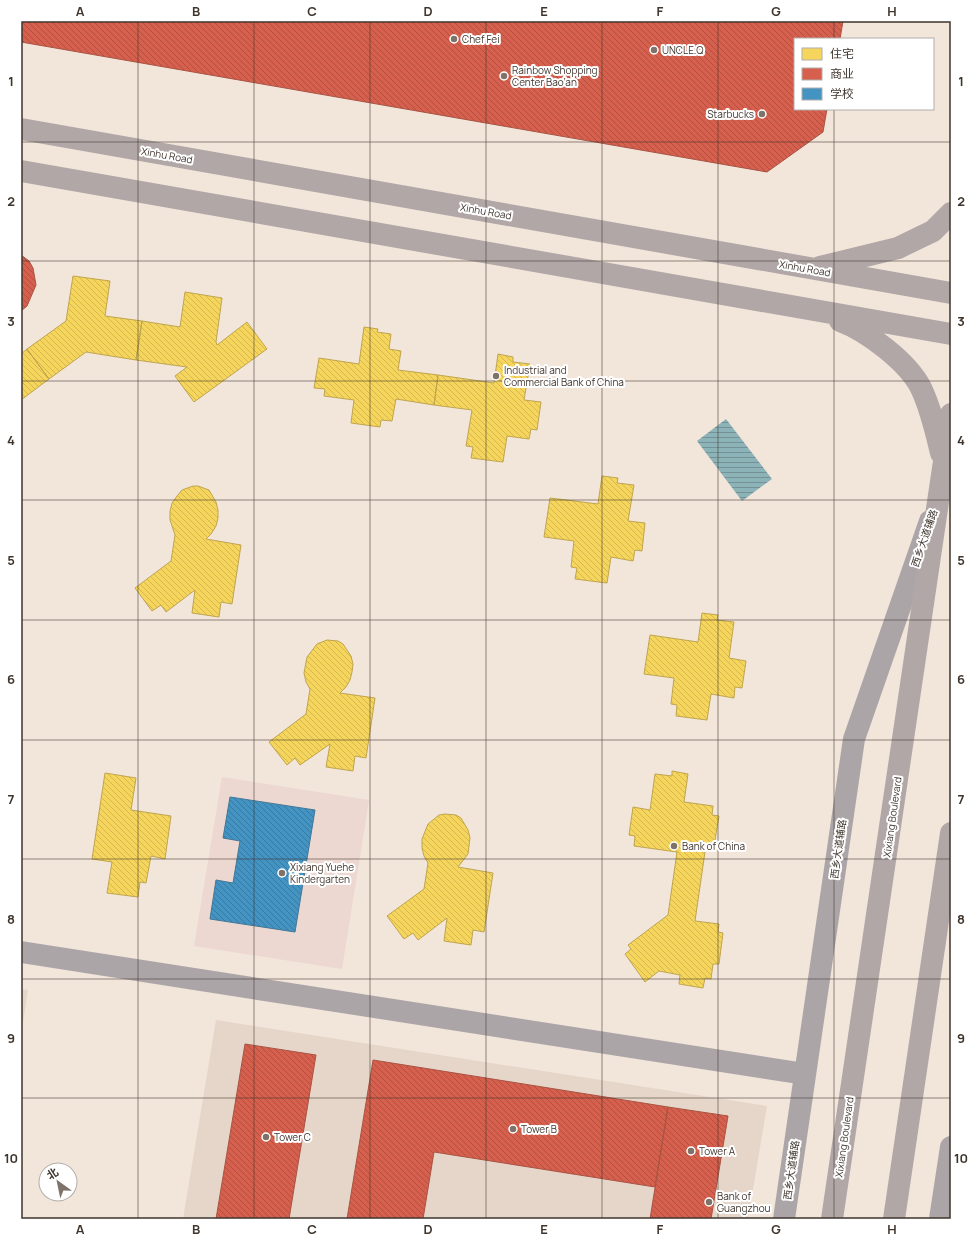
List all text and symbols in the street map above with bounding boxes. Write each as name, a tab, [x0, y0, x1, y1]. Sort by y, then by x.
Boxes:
text: A	[76, 2, 85, 20]
text: B	[192, 2, 200, 20]
text: C	[307, 2, 317, 20]
text: D	[423, 2, 433, 20]
text: E	[540, 2, 548, 20]
text: F	[657, 2, 664, 20]
text: G	[771, 2, 781, 20]
text: H	[887, 2, 897, 20]
place label: Chef Fei	[462, 32, 500, 46]
marker: Chef Fei	[449, 34, 459, 44]
legend	[794, 38, 934, 110]
place label: UNCLE.Q	[662, 43, 704, 57]
marker: UNCLE.Q	[649, 45, 659, 55]
text: 住宅	[830, 45, 854, 62]
place label: Rainbow Shopping Center Bao’an	[512, 63, 598, 89]
text: 商业	[830, 65, 854, 82]
marker: Rainbow Shopping Center Bao’an	[499, 71, 509, 81]
text: 1	[8, 72, 14, 90]
text: 1	[958, 72, 964, 90]
text: 学校	[830, 85, 854, 102]
place label: Starbucks	[707, 107, 754, 121]
marker: Starbucks	[757, 109, 767, 119]
street label: Xinhu Road	[140, 144, 194, 166]
text: 2	[7, 192, 15, 210]
text: 2	[957, 192, 965, 210]
street label: Xinhu Road	[459, 200, 513, 222]
street label: Xinhu Road	[778, 257, 832, 279]
text: 3	[7, 312, 15, 330]
text: 3	[957, 312, 965, 330]
place label: Industrial and Commercial Bank of China	[504, 363, 624, 389]
marker: Industrial and Commercial Bank of China	[491, 371, 501, 381]
text: 4	[7, 431, 15, 449]
text: 4	[957, 431, 965, 449]
street label: 西乡大道辅路	[908, 507, 940, 569]
text: 5	[7, 551, 15, 569]
text: 5	[957, 551, 965, 569]
text: 6	[7, 670, 15, 688]
text: 6	[957, 670, 965, 688]
street label: Xixiang Boulevard	[879, 776, 905, 858]
text: 7	[8, 790, 15, 808]
text: 7	[958, 790, 965, 808]
street label: 西乡大道辅路	[827, 818, 849, 880]
place label: Bank of China	[682, 839, 745, 853]
marker: Bank of China	[669, 841, 679, 851]
place label: Xixiang Yuehe Kindergarten	[290, 860, 354, 886]
marker: Xixiang Yuehe Kindergarten	[277, 868, 287, 878]
text: 8	[7, 910, 15, 928]
text: 8	[957, 910, 965, 928]
text: 9	[7, 1029, 15, 1047]
text: 9	[957, 1029, 965, 1047]
street label: Xixiang Boulevard	[831, 1096, 857, 1178]
place label: Tower B	[521, 1122, 557, 1136]
marker: Tower B	[508, 1124, 518, 1134]
place label: Tower C	[274, 1130, 311, 1144]
marker: Tower C	[261, 1132, 271, 1142]
street label: 西乡大道辅路	[780, 1139, 802, 1201]
place label: Tower A	[699, 1144, 736, 1158]
marker: Tower A	[686, 1146, 696, 1156]
text: 10	[4, 1149, 18, 1167]
text: 10	[954, 1149, 968, 1167]
north arrow	[38, 1162, 78, 1202]
text: 北	[44, 1164, 61, 1182]
place label: Bank of Guangzhou	[717, 1189, 771, 1215]
marker: Bank of Guangzhou	[704, 1197, 714, 1207]
text: A	[76, 1220, 85, 1238]
text: B	[192, 1220, 200, 1238]
text: C	[307, 1220, 317, 1238]
text: D	[423, 1220, 433, 1238]
text: E	[540, 1220, 548, 1238]
text: F	[657, 1220, 664, 1238]
text: G	[771, 1220, 781, 1238]
text: H	[887, 1220, 897, 1238]

